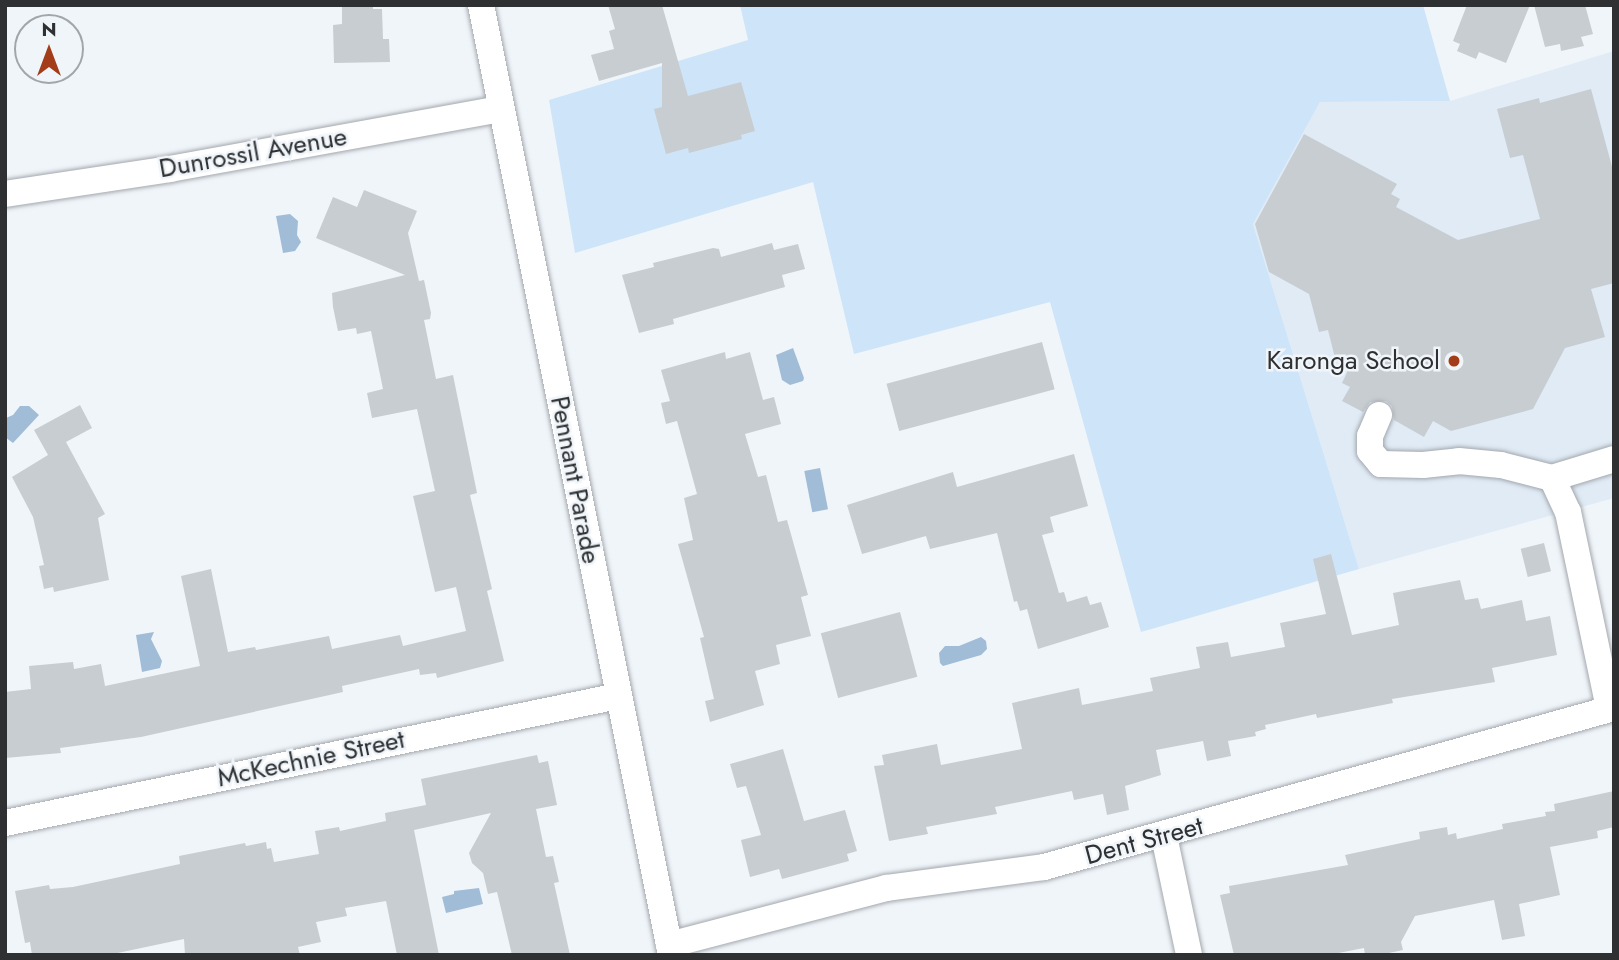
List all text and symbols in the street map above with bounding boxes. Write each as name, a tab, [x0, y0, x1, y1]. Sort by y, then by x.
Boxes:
north arrow	[14, 14, 84, 84]
text: N	[41, 16, 57, 43]
street label: Dunrossil Avenue	[157, 121, 349, 185]
place label: Karonga School	[1267, 345, 1440, 377]
marker: Karonga School	[1446, 353, 1462, 369]
street label: Pennant Parade	[543, 394, 607, 566]
street label: McKechnie Street	[215, 724, 407, 794]
street label: Dent Street	[1082, 810, 1206, 872]

